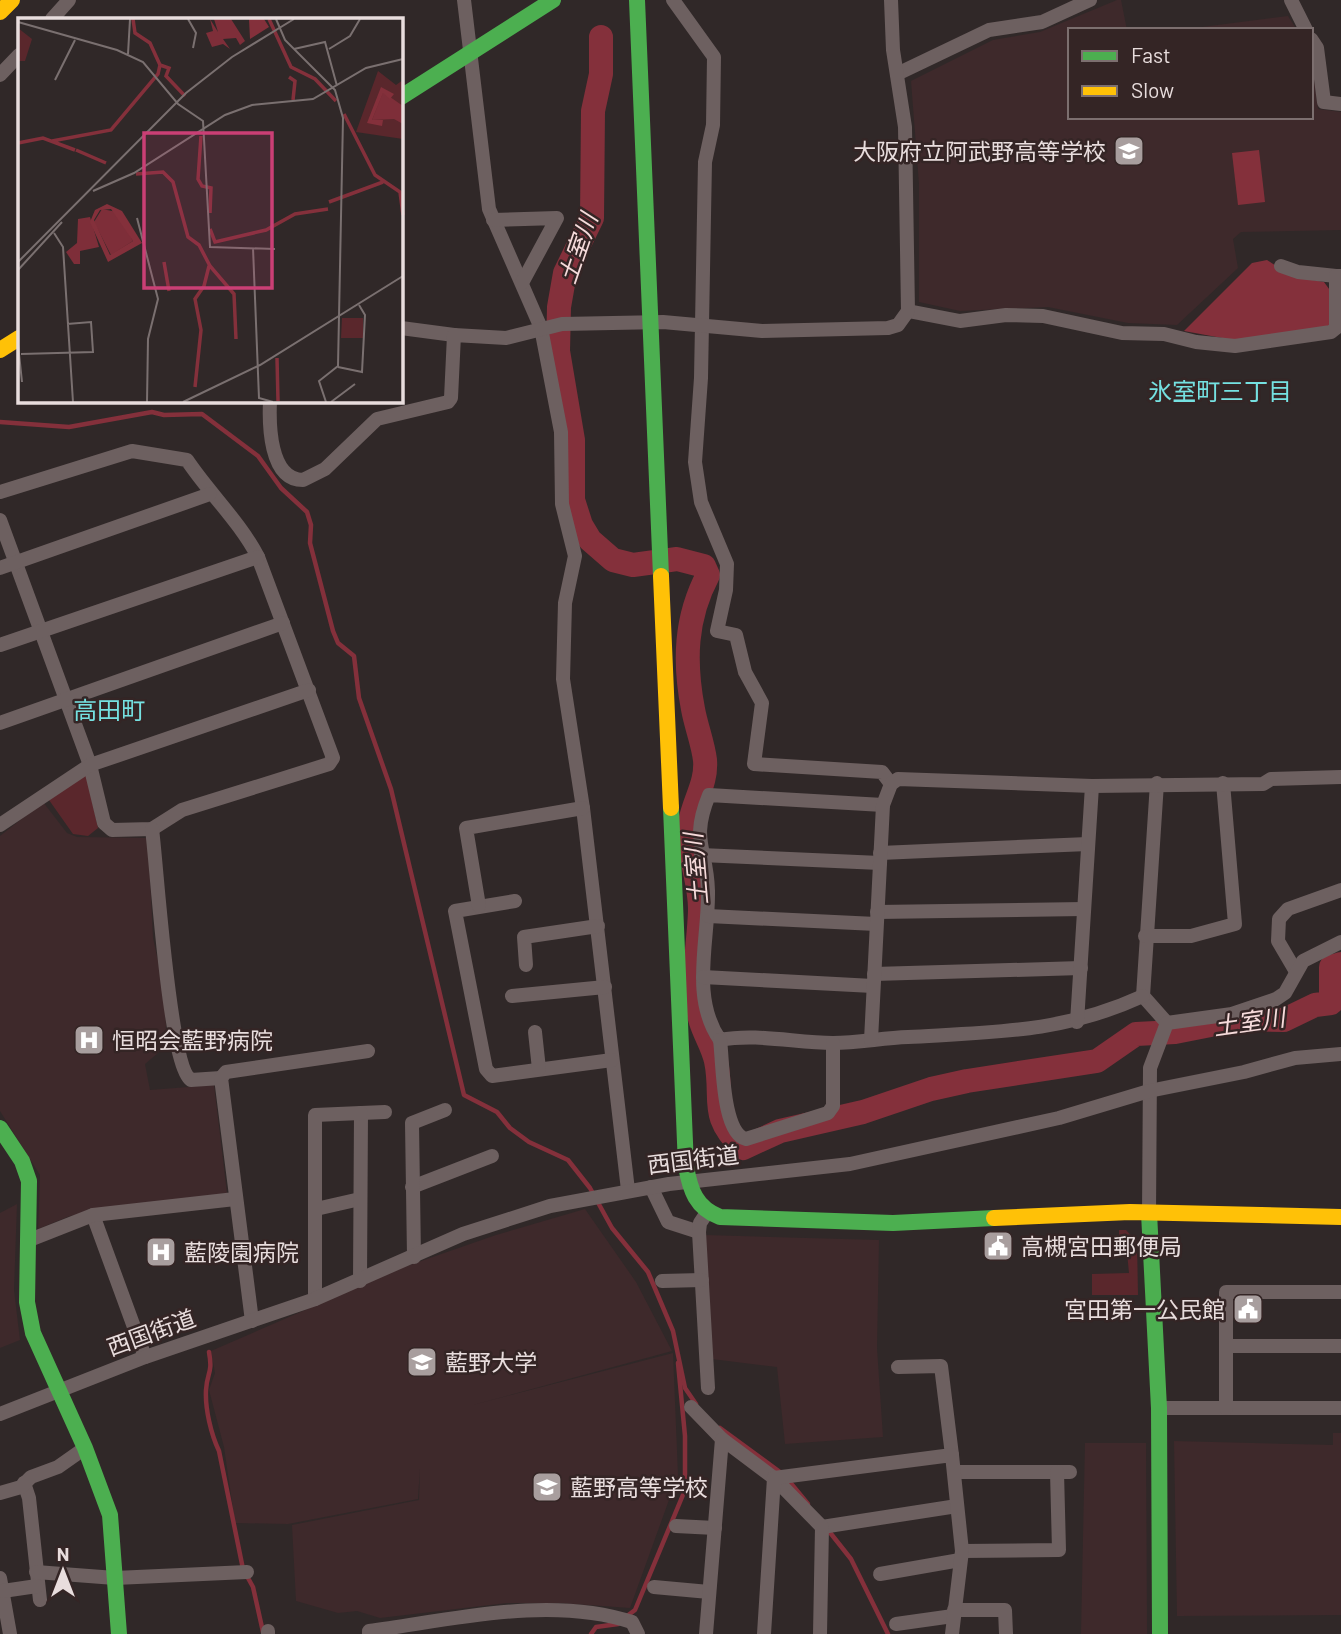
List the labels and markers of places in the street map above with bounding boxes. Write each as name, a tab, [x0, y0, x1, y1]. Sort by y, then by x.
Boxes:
school or university icon: 大阪府立阿武野高等学校	[1112, 134, 1146, 168]
place label: 大阪府立阿武野高等学校	[853, 137, 1106, 165]
hospital icon: 恒昭会藍野病院	[72, 1023, 106, 1057]
place label: 恒昭会藍野病院	[112, 1026, 273, 1054]
public building icon: 高槻宮田郵便局	[981, 1229, 1015, 1263]
place label: 高槻宮田郵便局	[1021, 1232, 1182, 1260]
hospital icon: 藍陵園病院	[144, 1235, 178, 1269]
place label: 藍陵園病院	[184, 1238, 299, 1266]
public building icon: 宮田第一公民館	[1231, 1292, 1265, 1326]
place label: 宮田第一公民館	[1064, 1295, 1225, 1323]
school or university icon: 藍野大学	[405, 1345, 439, 1379]
place label: 藍野大学	[445, 1348, 537, 1376]
school or university icon: 藍野高等学校	[530, 1470, 564, 1504]
place label: 藍野高等学校	[570, 1473, 708, 1501]

